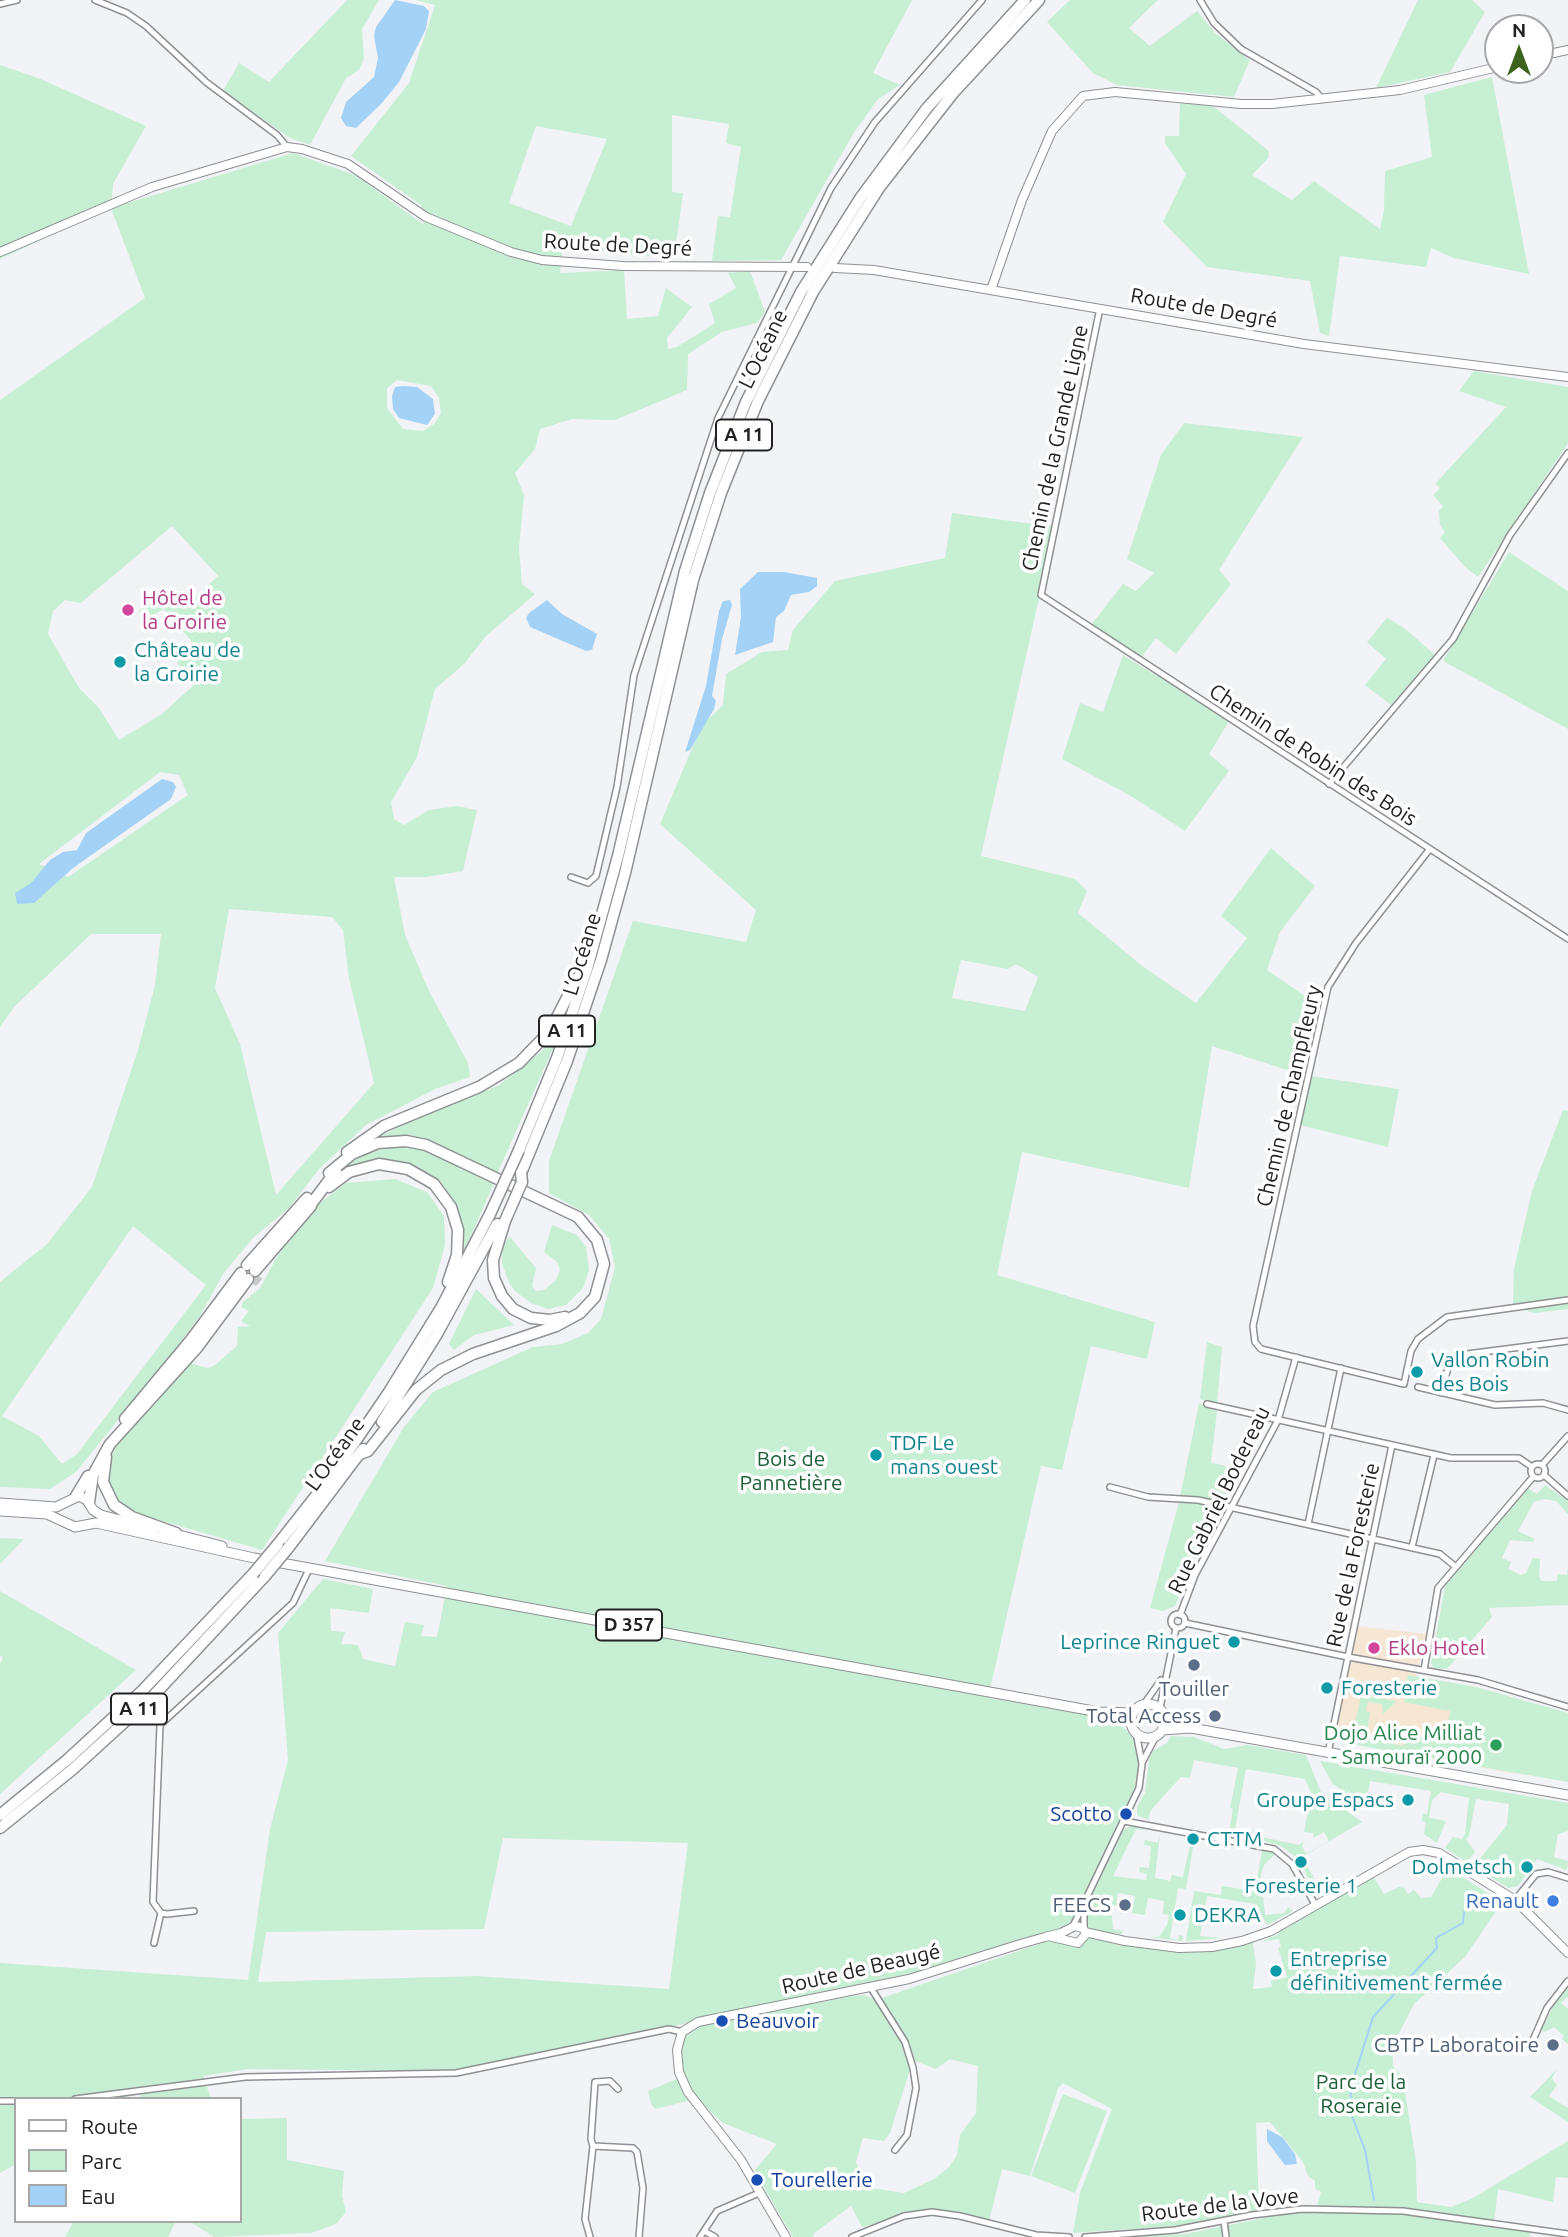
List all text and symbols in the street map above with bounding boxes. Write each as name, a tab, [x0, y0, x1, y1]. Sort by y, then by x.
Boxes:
north arrow	[1484, 14, 1554, 84]
text: N	[1512, 19, 1526, 41]
street label: Route de Degré	[543, 229, 693, 261]
street label: Route de Degré	[1129, 283, 1279, 333]
street label: L’Océane	[733, 305, 793, 393]
street label: Chemin de la Grande Ligne	[1017, 323, 1093, 573]
road number: A 11	[716, 420, 772, 450]
place label: Hôtel de la Groirie	[142, 585, 227, 635]
marker: Hôtel de la Groirie	[120, 602, 136, 618]
place label: Château de la Groirie	[134, 637, 241, 687]
marker: Château de la Groirie	[112, 654, 128, 670]
street label: Chemin de Robin des Bois	[1205, 678, 1421, 832]
street label: L’Océane	[558, 910, 606, 998]
street label: Chemin de Champfleury	[1251, 983, 1327, 1209]
road number: A 11	[539, 1015, 595, 1046]
place label: Vallon Robin des Bois	[1431, 1347, 1550, 1397]
marker: Vallon Robin des Bois	[1409, 1364, 1425, 1380]
street label: Rue Gabriel Bodereau	[1163, 1402, 1275, 1598]
street label: L’Océane	[300, 1412, 370, 1496]
place label: TDF Le mans ouest	[890, 1430, 998, 1480]
park label: Bois de Pannetière	[739, 1446, 843, 1496]
marker: TDF Le mans ouest	[868, 1447, 884, 1463]
street label: Rue de la Foresterie	[1321, 1461, 1385, 1649]
road number: D 357	[596, 1610, 662, 1640]
place label: Leprince Ringuet	[1060, 1629, 1220, 1655]
marker: Leprince Ringuet	[1226, 1634, 1242, 1650]
place label: Eklo Hotel	[1388, 1635, 1485, 1661]
marker: Eklo Hotel	[1366, 1640, 1382, 1656]
marker: Touiller	[1186, 1657, 1202, 1673]
place label: Foresterie	[1341, 1675, 1437, 1701]
place label: Touiller	[1159, 1676, 1229, 1702]
marker: Foresterie	[1319, 1680, 1335, 1696]
road number: A 11	[111, 1694, 167, 1724]
place label: Total Access	[1086, 1703, 1201, 1729]
marker: Total Access	[1207, 1708, 1223, 1724]
place label: Dojo Alice Milliat - Samouraï 2000	[1324, 1720, 1482, 1770]
marker: Dojo Alice Milliat - Samouraï 2000	[1488, 1737, 1504, 1753]
place label: Groupe Espacs	[1256, 1787, 1394, 1813]
marker: Groupe Espacs	[1400, 1792, 1416, 1808]
place label: Scotto	[1050, 1801, 1112, 1827]
marker: Scotto	[1118, 1806, 1134, 1822]
place label: CTTM	[1207, 1826, 1262, 1852]
marker: CTTM	[1185, 1831, 1201, 1847]
marker: Foresterie 1	[1293, 1854, 1309, 1870]
place label: Dolmetsch	[1412, 1854, 1513, 1880]
marker: Dolmetsch	[1519, 1859, 1535, 1875]
place label: Foresterie 1	[1244, 1873, 1358, 1899]
place label: Renault	[1466, 1888, 1539, 1914]
place label: FEECS	[1053, 1892, 1111, 1918]
marker: Renault	[1545, 1893, 1561, 1909]
marker: FEECS	[1117, 1897, 1133, 1913]
place label: DEKRA	[1194, 1902, 1261, 1928]
marker: DEKRA	[1172, 1907, 1188, 1923]
street label: Route de Beaugé	[779, 1939, 943, 1999]
place label: Entreprise définitivement fermée	[1290, 1946, 1503, 1996]
marker: Entreprise définitivement fermée	[1268, 1963, 1284, 1979]
place label: Beauvoir	[736, 2008, 819, 2034]
marker: Beauvoir	[714, 2013, 730, 2029]
place label: CBTP Laboratoire	[1374, 2032, 1539, 2058]
marker: CBTP Laboratoire	[1545, 2037, 1561, 2053]
park label: Parc de la Roseraie	[1316, 2069, 1406, 2119]
legend	[14, 2097, 242, 2223]
text: Route	[81, 2114, 138, 2138]
text: Parc	[81, 2149, 122, 2173]
place label: Tourellerie	[771, 2167, 873, 2193]
marker: Tourellerie	[749, 2172, 765, 2188]
street label: Route de la Vove	[1140, 2183, 1300, 2227]
text: Eau	[81, 2184, 116, 2208]

